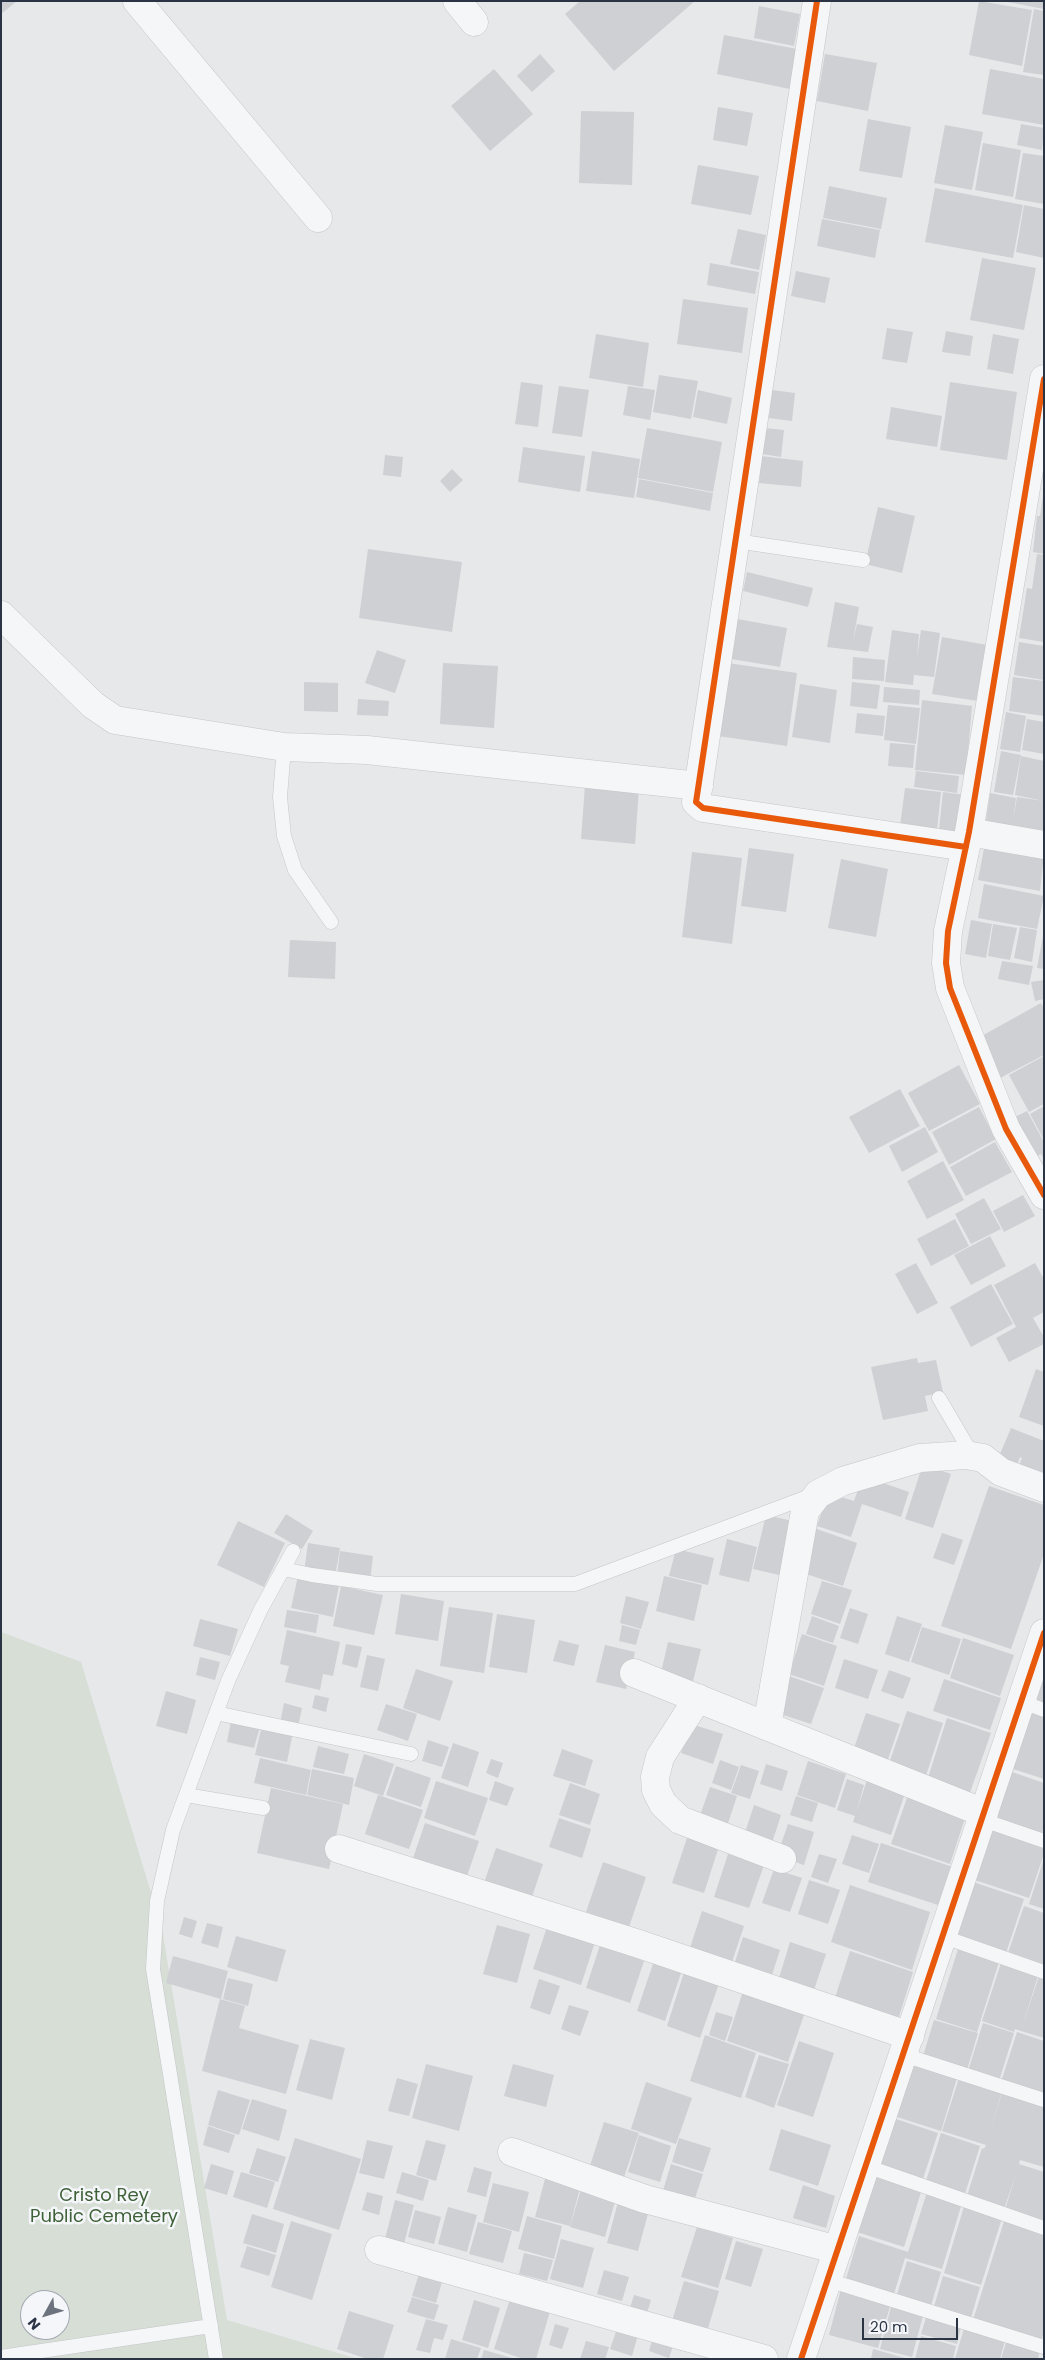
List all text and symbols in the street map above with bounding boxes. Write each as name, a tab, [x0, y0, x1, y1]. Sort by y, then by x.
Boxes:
park label: Cristo Rey Public Cemetery	[30, 2185, 178, 2228]
north arrow	[20, 2290, 70, 2340]
scale bar	[865, 2308, 961, 2340]
text: N	[23, 2313, 45, 2334]
text: 20 m	[870, 2316, 908, 2337]

